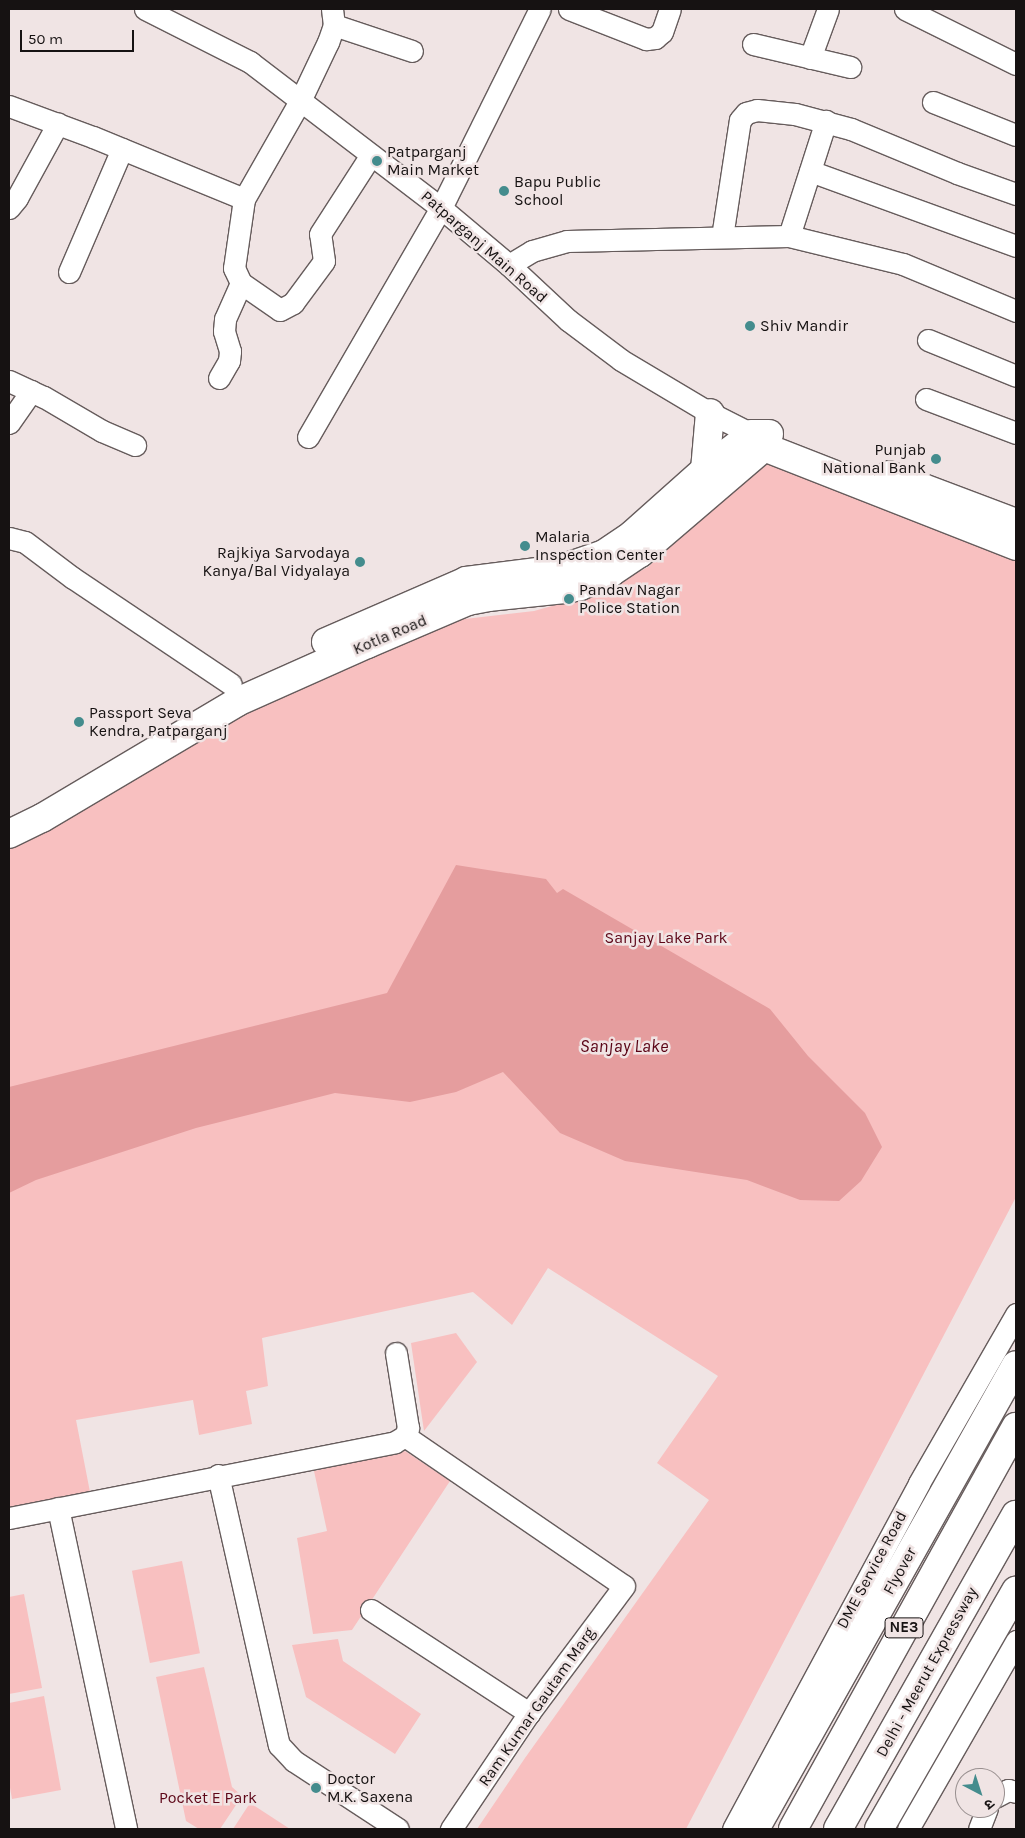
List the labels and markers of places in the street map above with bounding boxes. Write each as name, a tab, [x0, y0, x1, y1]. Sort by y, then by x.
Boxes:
place label: Patparganj Main Market	[387, 142, 479, 180]
marker: Patparganj Main Market	[371, 155, 383, 167]
place label: Bapu Public School	[514, 172, 601, 210]
marker: Bapu Public School	[498, 185, 510, 197]
place label: Shiv Mandir	[760, 316, 848, 336]
marker: Shiv Mandir	[744, 320, 756, 332]
place label: Punjab National Bank	[823, 440, 926, 478]
marker: Punjab National Bank	[930, 453, 942, 465]
place label: Malaria Inspection Center	[535, 527, 664, 565]
marker: Malaria Inspection Center	[519, 540, 531, 552]
place label: Rajkiya Sarvodaya Kanya/Bal Vidyalaya	[203, 543, 350, 581]
marker: Rajkiya Sarvodaya Kanya/Bal Vidyalaya	[354, 556, 366, 568]
place label: Pandav Nagar Police Station	[579, 580, 680, 618]
marker: Pandav Nagar Police Station	[563, 593, 575, 605]
place label: Passport Seva Kendra, Patparganj	[89, 703, 228, 741]
marker: Passport Seva Kendra, Patparganj	[73, 716, 85, 728]
place label: Doctor M.K. Saxena	[327, 1769, 413, 1807]
marker: Doctor M.K. Saxena	[309, 1781, 323, 1795]

